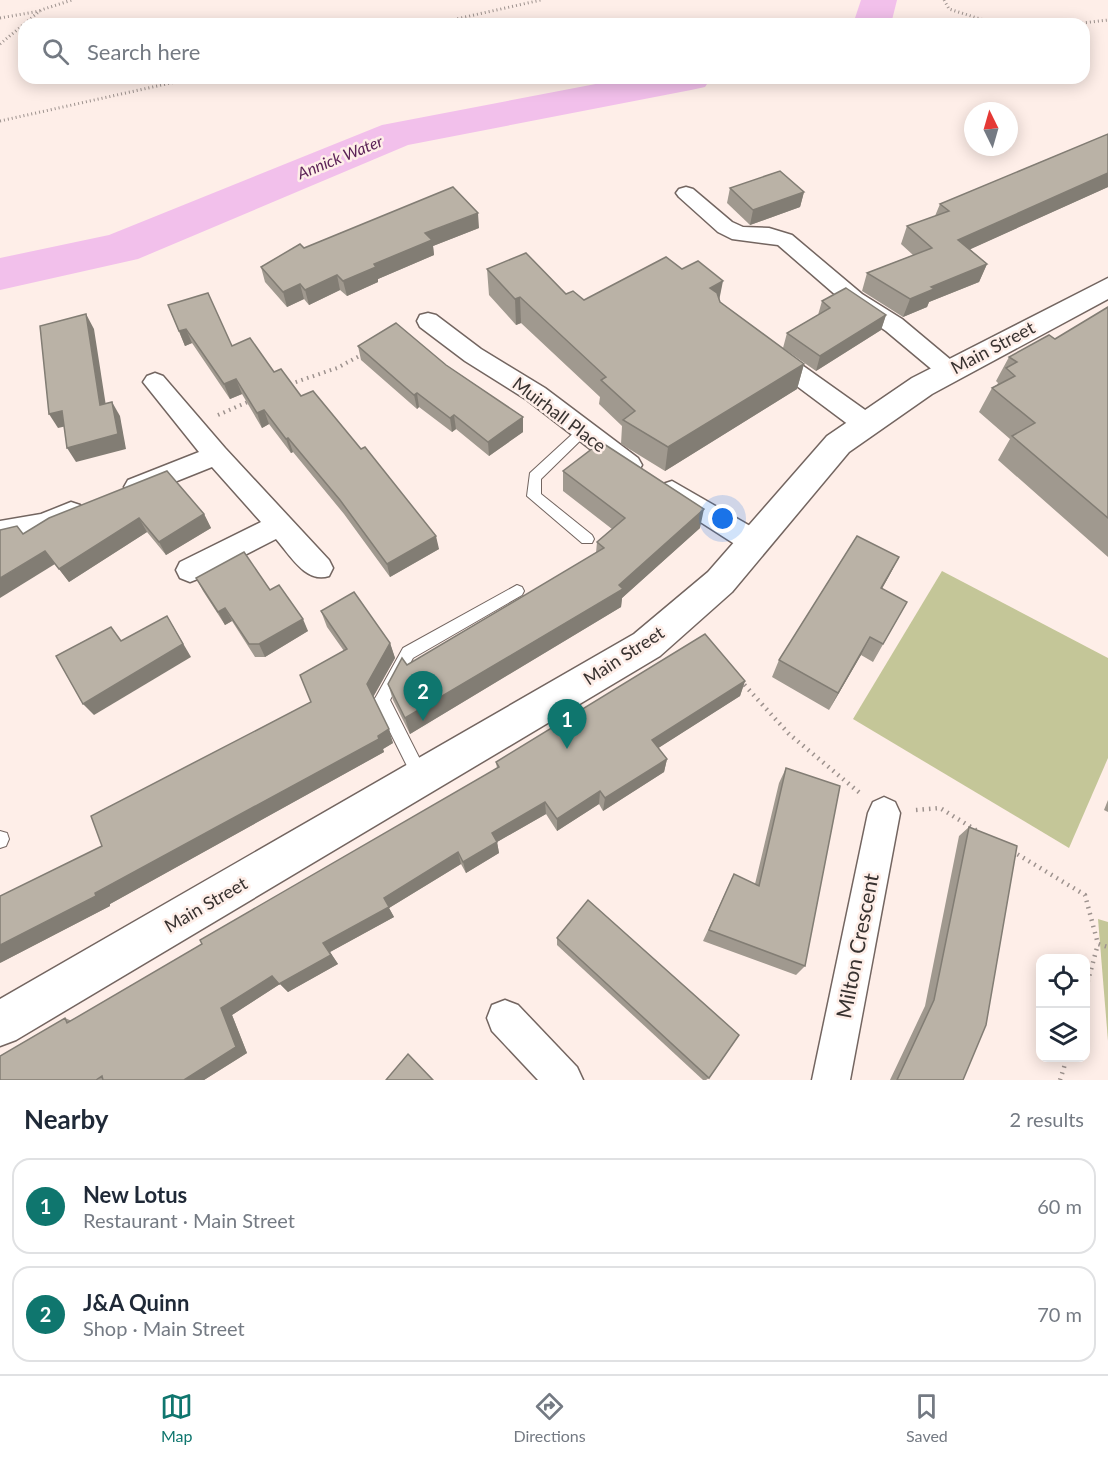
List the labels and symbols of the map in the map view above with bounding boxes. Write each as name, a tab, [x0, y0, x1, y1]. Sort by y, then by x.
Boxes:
north arrow	[964, 102, 1018, 156]
water label: Annick Water	[293, 131, 386, 183]
street label: Main Street	[947, 316, 1039, 378]
street label: Muirhall Place	[508, 372, 611, 457]
your location	[708, 504, 737, 533]
street label: Main Street	[579, 621, 668, 689]
pin: 2	[404, 672, 442, 721]
pin: 1	[548, 700, 586, 749]
street label: Main Street	[160, 871, 251, 937]
street label: Milton Crescent	[830, 871, 883, 1020]

